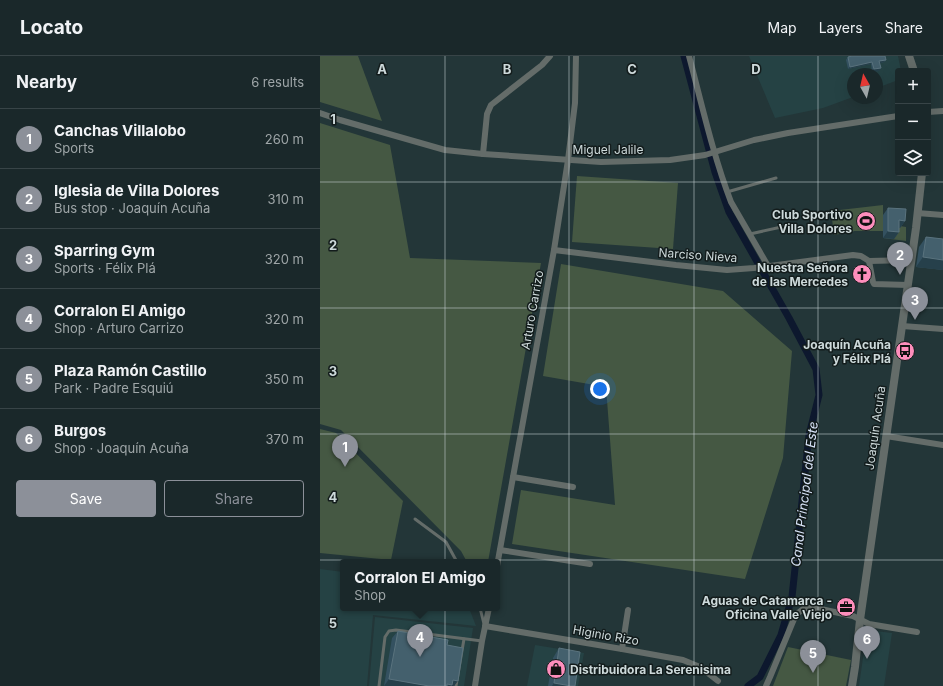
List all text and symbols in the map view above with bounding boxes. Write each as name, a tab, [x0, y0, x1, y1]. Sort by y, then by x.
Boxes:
text: Locato	[20, 16, 83, 39]
text: Map	[768, 19, 797, 36]
text: Layers	[819, 19, 863, 36]
text: Share	[885, 19, 923, 36]
text: A	[377, 61, 387, 77]
text: B	[503, 61, 512, 77]
text: C	[627, 61, 637, 77]
text: D	[751, 61, 761, 77]
north arrow	[847, 68, 883, 104]
map controls	[895, 68, 931, 176]
button: +	[895, 68, 931, 104]
text: Nearby	[16, 72, 77, 92]
text: 6 results	[251, 74, 304, 90]
button: −	[895, 104, 931, 140]
text: 1	[330, 111, 336, 127]
text: Canchas Villalobo	[54, 121, 186, 140]
text: 1	[26, 131, 32, 147]
text: 260 m	[265, 131, 304, 147]
text: Sports	[54, 140, 94, 156]
button: layers	[895, 140, 931, 176]
street label: Miguel Jalile	[573, 142, 643, 157]
text: Iglesia de Villa Dolores	[54, 181, 219, 200]
text: 2	[25, 191, 33, 207]
text: 310 m	[267, 191, 304, 207]
text: Bus stop · Joaquín Acuña	[54, 200, 210, 216]
place label: Club Sportivo Villa Dolores	[772, 207, 852, 236]
sports icon: Club Sportivo Villa Dolores	[855, 210, 877, 232]
text: 2	[329, 237, 337, 253]
text: Sparring Gym	[54, 241, 155, 260]
pin: 2	[887, 242, 913, 275]
street label: Narciso Nieva	[658, 245, 738, 265]
text: 3	[25, 251, 33, 267]
text: 320 m	[265, 251, 304, 267]
text: Sports · Félix Plá	[54, 260, 156, 276]
place label: Nuestra Señora de las Mercedes	[752, 260, 848, 289]
church icon: Nuestra Señora de las Mercedes	[851, 263, 873, 285]
street label: Arturo Carrizo	[518, 269, 546, 351]
pin: 3	[902, 287, 928, 320]
text: Corralon El Amigo	[54, 301, 186, 320]
text: 4	[25, 311, 33, 327]
text: 320 m	[265, 311, 304, 327]
text: Shop · Arturo Carrizo	[54, 320, 184, 336]
place label: Joaquín Acuña y Félix Plá	[803, 337, 891, 366]
bus stop icon: Joaquín Acuña y Félix Plá	[894, 340, 916, 362]
text: Plaza Ramón Castillo	[54, 361, 207, 380]
text: 3	[329, 363, 337, 379]
text: 5	[25, 371, 33, 387]
text: 350 m	[265, 371, 304, 387]
your location	[590, 379, 610, 399]
text: Park · Padre Esquiú	[54, 380, 174, 396]
street label: Joaquín Acuña	[862, 385, 888, 471]
text: Burgos	[54, 421, 106, 440]
water label: Canal Principal del Este	[787, 421, 821, 567]
text: 6	[25, 431, 33, 447]
text: 370 m	[266, 431, 304, 447]
pin: 1	[332, 434, 358, 467]
text: Shop · Joaquín Acuña	[54, 440, 189, 456]
button: Save	[16, 480, 156, 517]
button: Share	[164, 480, 304, 517]
text: 4	[329, 489, 338, 505]
popup	[340, 559, 500, 611]
text: Corralon El Amigo	[354, 568, 486, 587]
text: Shop	[354, 587, 386, 603]
place label: Aguas de Catamarca - Oficina Valle Viejo	[702, 593, 832, 622]
office icon: Aguas de Catamarca - Oficina Valle Viejo	[835, 596, 857, 618]
text: 5	[329, 615, 337, 631]
street label: Higinio Rizo	[572, 622, 640, 648]
pin: 4	[407, 624, 433, 657]
pin: 6	[854, 626, 880, 659]
pin: 5	[800, 640, 826, 673]
shop icon: Distribuidora La Serenisima	[545, 658, 567, 680]
place label: Distribuidora La Serenisima	[570, 662, 731, 677]

